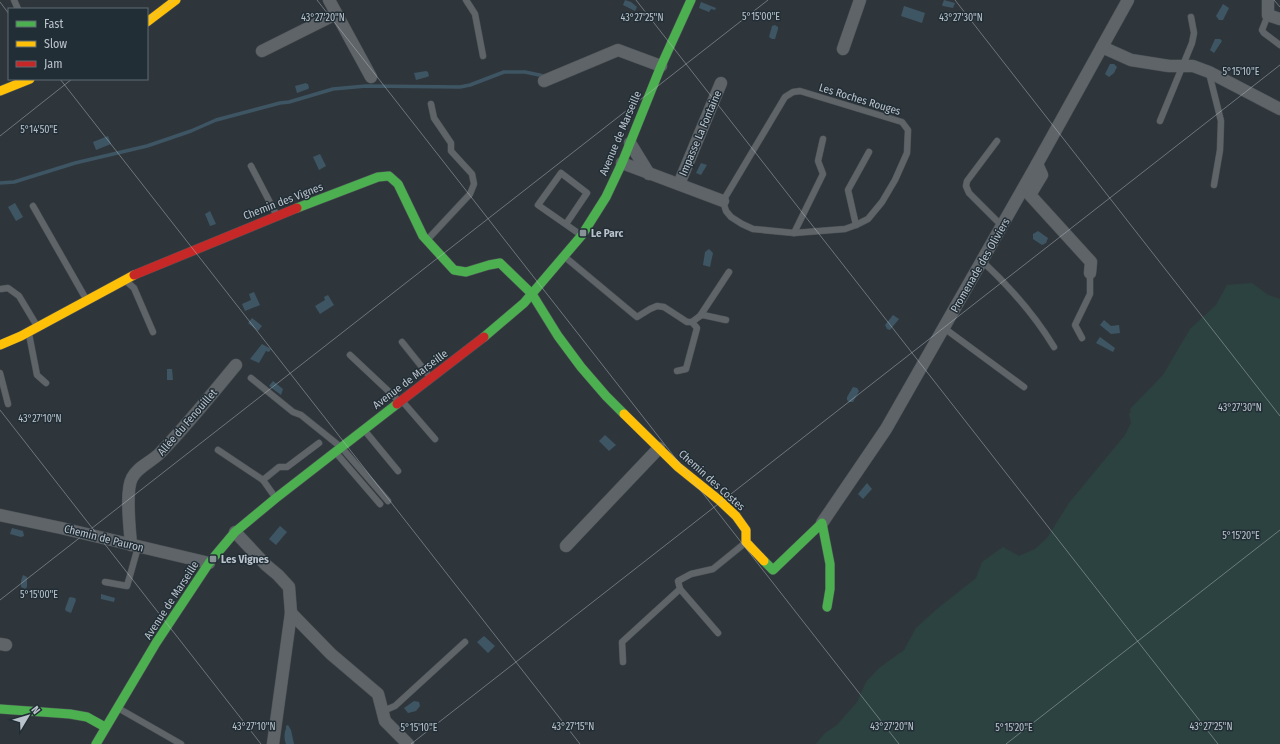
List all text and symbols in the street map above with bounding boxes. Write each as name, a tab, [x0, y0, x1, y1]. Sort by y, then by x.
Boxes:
legend	[8, 8, 148, 80]
text: 5°15'00"E	[742, 11, 780, 23]
text: 43°27'20"N	[301, 12, 345, 24]
text: 43°27'25"N	[621, 12, 663, 24]
text: 43°27'30"N	[939, 12, 983, 24]
text: Fast	[44, 17, 63, 31]
text: Slow	[44, 37, 67, 51]
text: Jam	[44, 57, 62, 71]
text: 5°15'10"E	[1223, 66, 1260, 78]
street label: Les Roches Rouges	[817, 81, 903, 118]
street label: Avenue de Marseille	[597, 89, 644, 177]
street label: Impasse La Fontaine	[677, 89, 724, 178]
text: 5°14'50"E	[20, 124, 58, 136]
street label: Chemin des Vignes	[241, 180, 325, 223]
street label: Promenade des Oliviers	[948, 216, 1013, 315]
place label: Le Parc	[591, 227, 623, 240]
marker: Le Parc	[578, 228, 588, 238]
street label: Avenue de Marseille	[370, 347, 450, 412]
street label: Allée du Fenouillet	[155, 386, 220, 458]
text: 43°27'30"N	[1218, 402, 1262, 414]
text: 43°27'10"N	[18, 413, 62, 425]
street label: Chemin des Costes	[676, 447, 748, 514]
street label: Chemin de Pauron	[63, 522, 145, 555]
text: 5°15'20"E	[1222, 530, 1260, 542]
place label: Les Vignes	[221, 553, 269, 566]
marker: Les Vignes	[208, 554, 218, 564]
street label: Avenue de Marseille	[141, 559, 202, 642]
text: 5°15'00"E	[20, 589, 58, 601]
north arrow	[8, 696, 48, 736]
text: N	[28, 704, 43, 717]
text: 43°27'10"N	[232, 721, 276, 733]
text: 43°27'15"N	[552, 721, 594, 733]
text: 43°27'20"N	[870, 721, 914, 733]
text: 43°27'25"N	[1190, 721, 1232, 733]
text: 5°15'10"E	[401, 722, 438, 734]
text: 5°15'20"E	[995, 722, 1033, 734]

